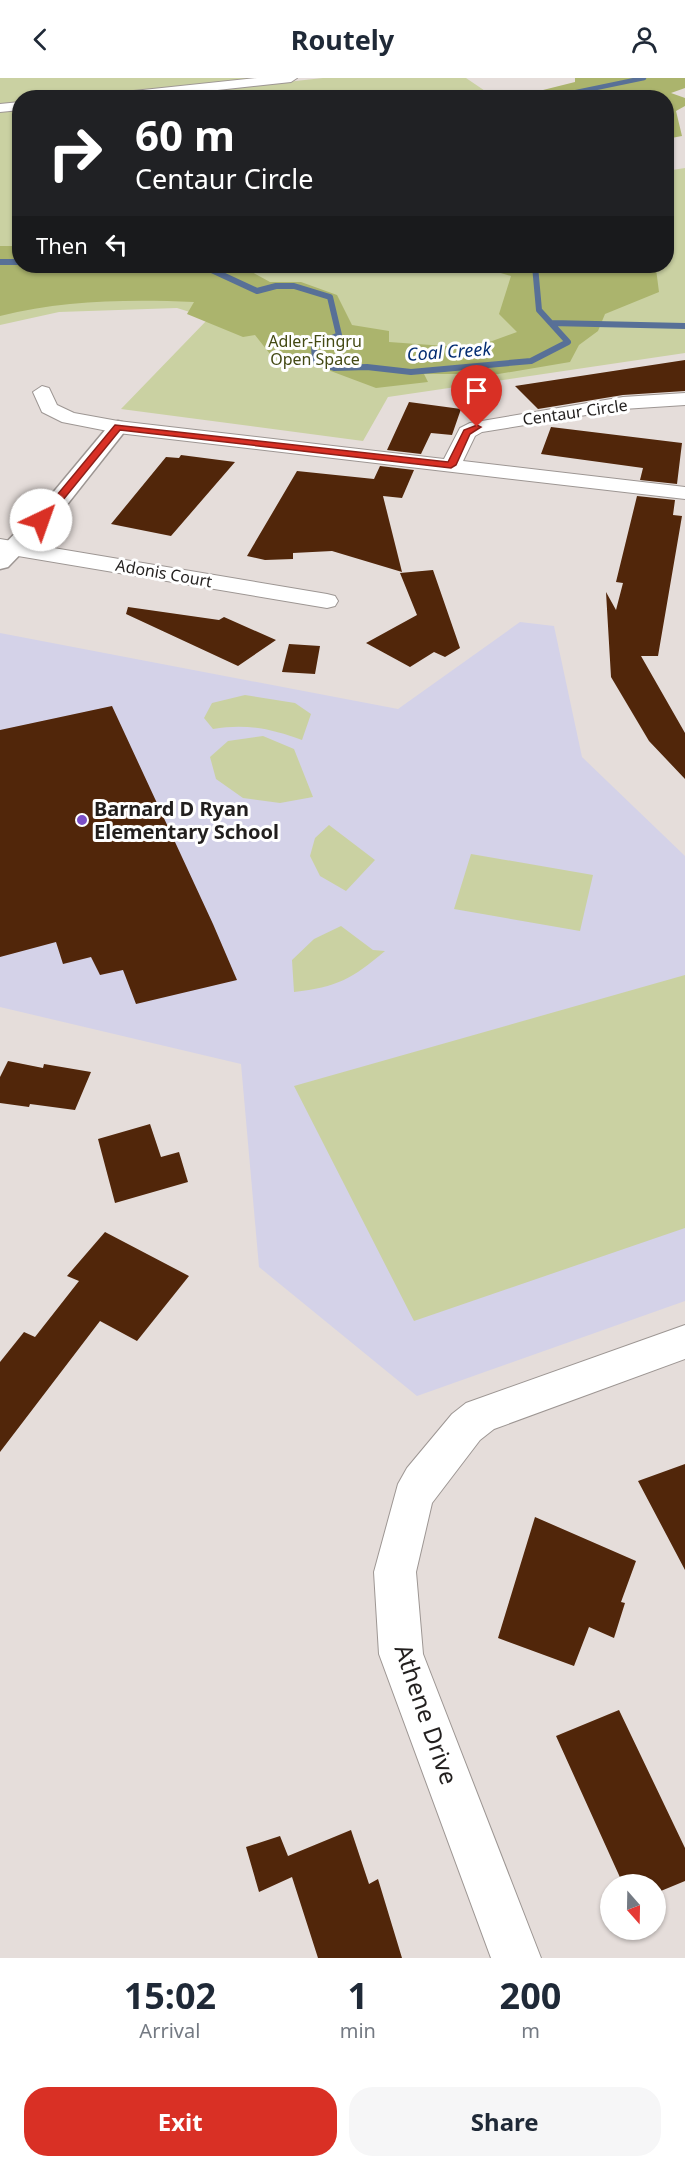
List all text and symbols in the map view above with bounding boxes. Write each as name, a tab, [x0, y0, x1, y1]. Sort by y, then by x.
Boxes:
text: Routely	[291, 21, 394, 58]
icon: back	[24, 23, 57, 56]
icon: person	[628, 23, 661, 56]
text: 60 m	[135, 106, 235, 163]
icon: right	[36, 114, 114, 192]
text: Centaur Circle	[135, 160, 314, 197]
icon: left	[100, 228, 133, 261]
text: Then	[36, 230, 88, 260]
park label: Adler-Fingru Open Space	[268, 330, 362, 370]
water label: Coal Creek	[406, 336, 493, 366]
pin	[451, 365, 502, 427]
icon: arrive	[460, 374, 493, 407]
street label: Centaur Circle	[521, 394, 629, 430]
position arrow	[9, 488, 73, 552]
street label: Adonis Court	[114, 554, 214, 592]
place label: Barnard D Ryan Elementary School	[94, 795, 279, 845]
marker: Barnard D Ryan Elementary School	[75, 813, 89, 827]
street label: Athene Drive	[388, 1639, 466, 1789]
north arrow	[600, 1874, 666, 1940]
map controls	[600, 1874, 666, 1940]
text: 15:02	[124, 1971, 216, 2020]
text: 1	[348, 1971, 368, 2020]
text: 200	[500, 1971, 561, 2020]
text: Arrival	[139, 2017, 200, 2044]
text: min	[340, 2017, 376, 2044]
text: m	[521, 2017, 540, 2044]
button: Exit	[24, 2087, 337, 2156]
button: Share	[349, 2087, 661, 2156]

